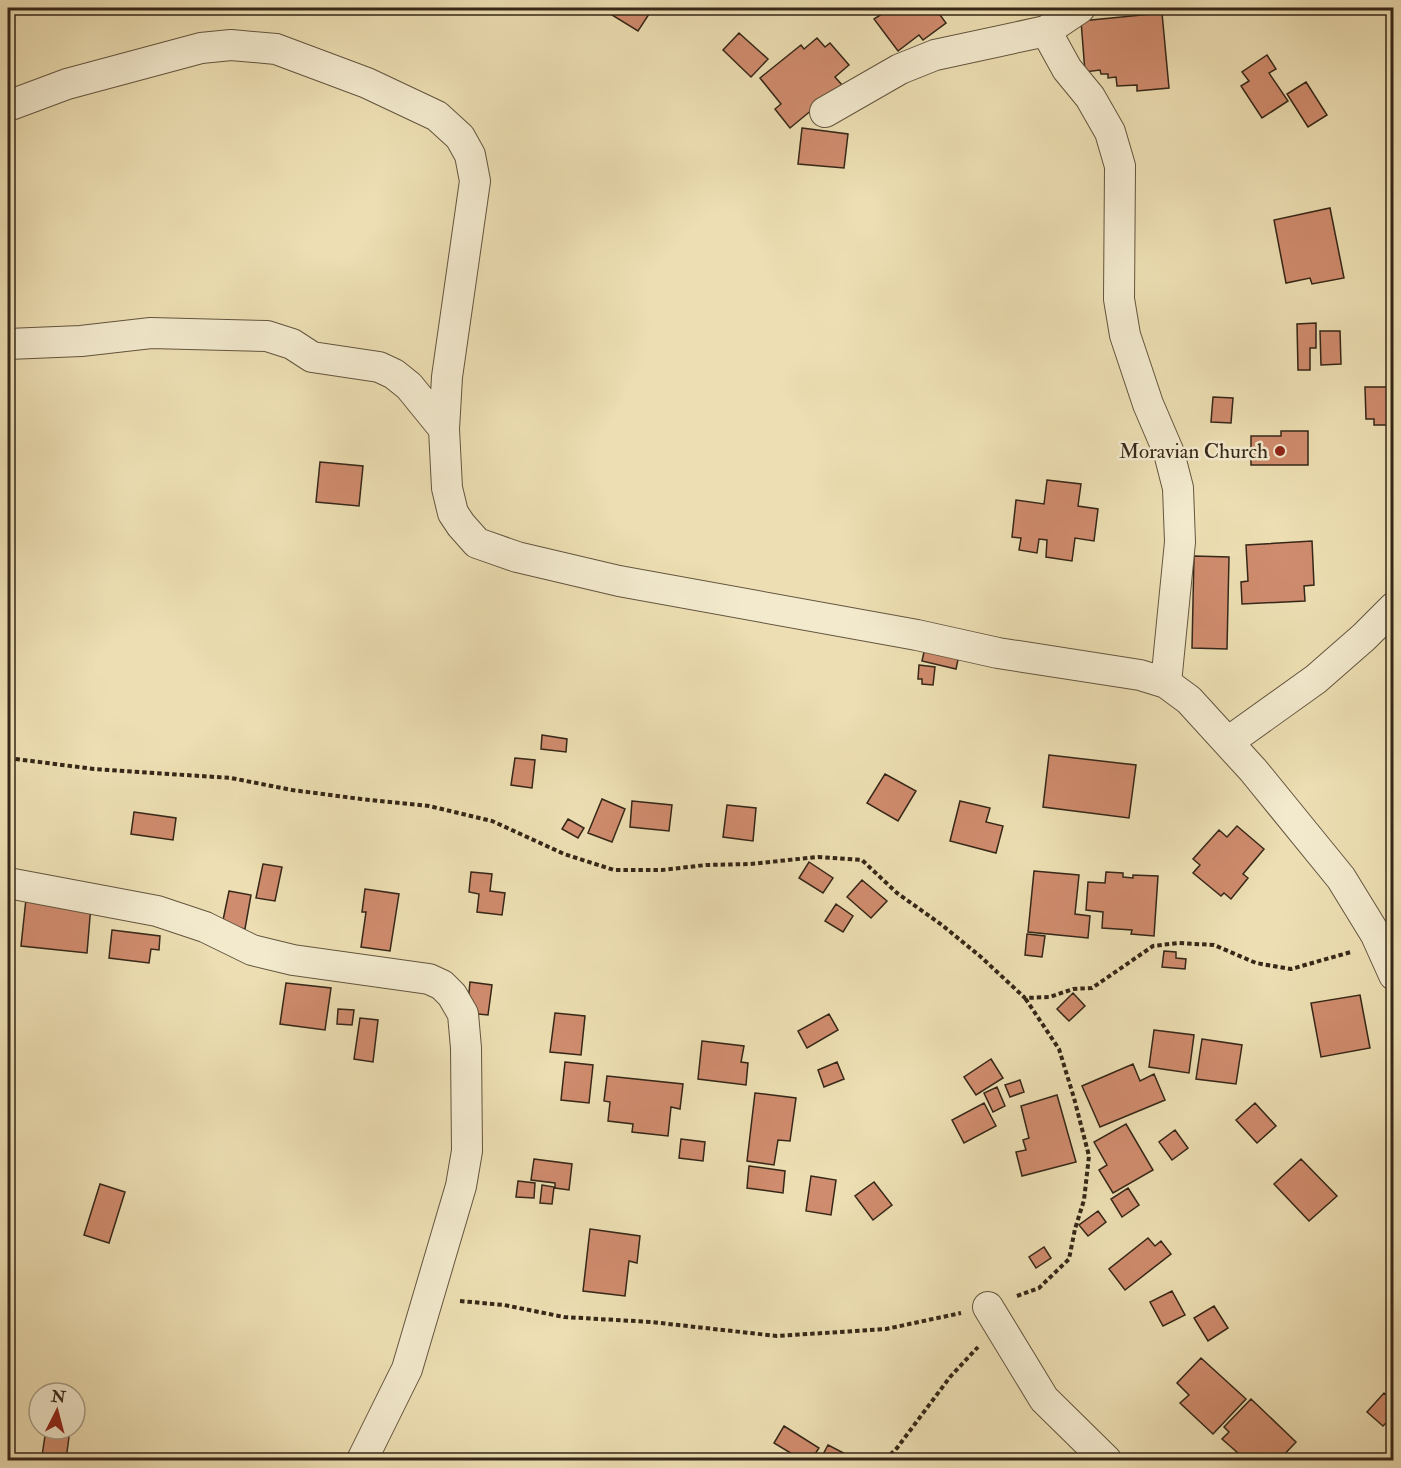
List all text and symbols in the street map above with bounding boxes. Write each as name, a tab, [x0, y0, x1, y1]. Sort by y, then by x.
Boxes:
place label: Moravian Church	[1119, 438, 1268, 465]
marker: Moravian Church	[1273, 444, 1287, 458]
north arrow	[27, 1381, 87, 1441]
text: N	[49, 1386, 67, 1408]

